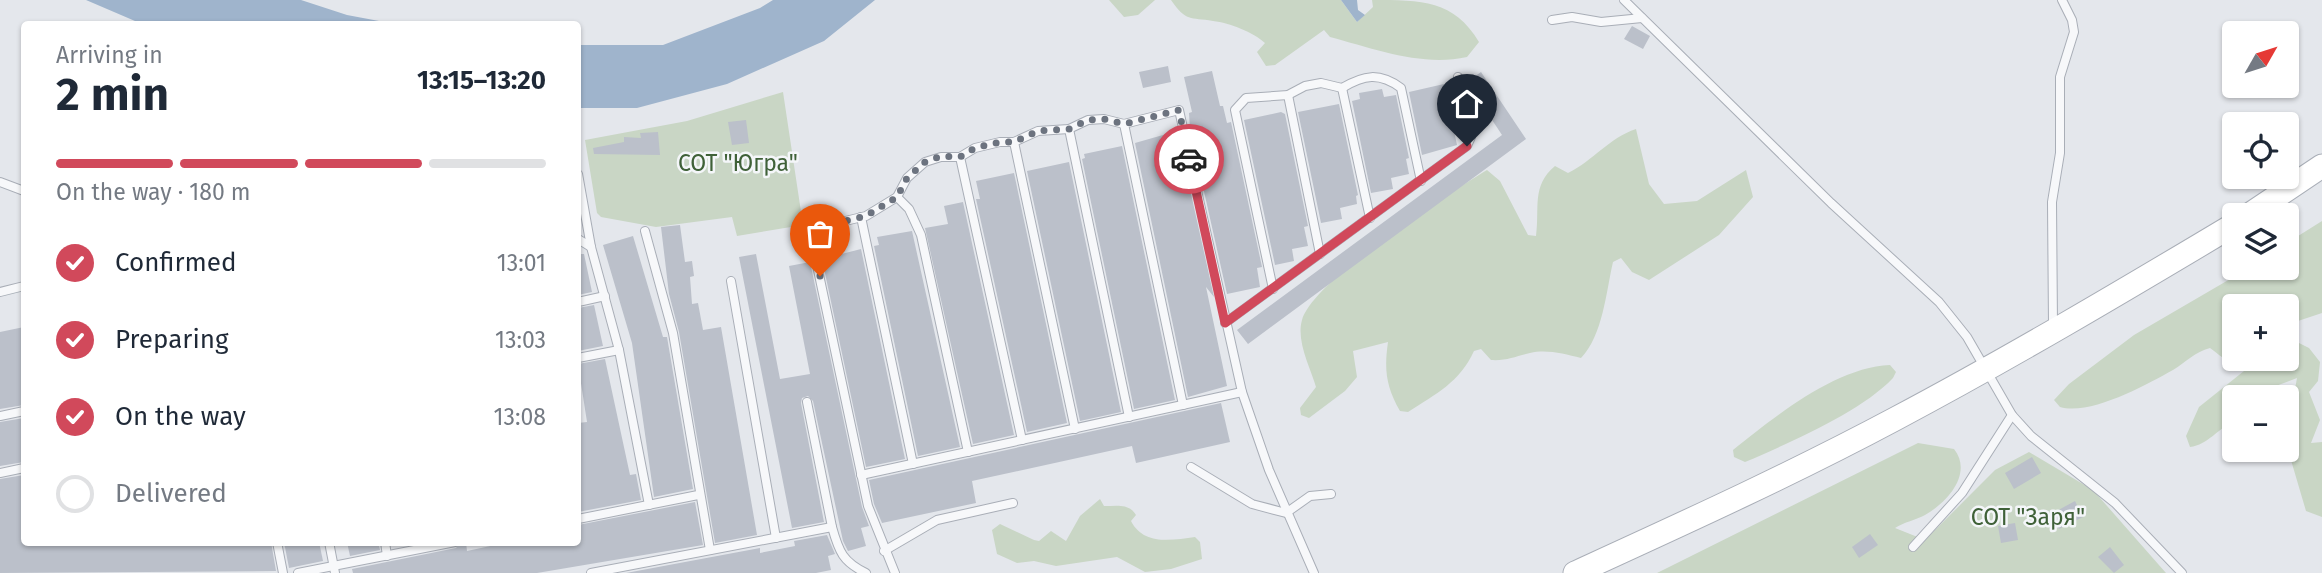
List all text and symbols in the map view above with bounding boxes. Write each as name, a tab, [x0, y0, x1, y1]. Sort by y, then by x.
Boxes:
north arrow	[2222, 21, 2300, 98]
map controls	[2222, 21, 2299, 462]
text: Arriving in	[56, 41, 163, 69]
text: 13:15–13:20	[417, 65, 546, 96]
text: 2 min	[56, 67, 169, 122]
pin	[1437, 74, 1497, 146]
icon: home	[1448, 85, 1486, 123]
button: locate	[2222, 112, 2299, 189]
courier	[1154, 124, 1224, 194]
icon: car	[1170, 140, 1208, 178]
park label: СОТ "Югра"	[678, 149, 798, 177]
text: On the way · 180 m	[56, 178, 251, 206]
button: layers	[2222, 203, 2299, 280]
pin	[790, 204, 850, 276]
icon: bag	[801, 215, 839, 253]
icon: check	[56, 244, 94, 282]
text: Confirmed	[115, 247, 236, 278]
text: 13:01	[497, 249, 546, 277]
button: +	[2222, 294, 2299, 371]
icon: check	[56, 321, 94, 359]
text: Preparing	[115, 324, 228, 355]
text: 13:03	[495, 326, 546, 354]
button: −	[2222, 385, 2299, 462]
icon: check	[56, 398, 94, 436]
text: On the way	[115, 401, 246, 432]
text: 13:08	[494, 403, 546, 431]
text: Delivered	[115, 478, 227, 509]
park label: СОТ "Заря"	[1971, 503, 2085, 531]

